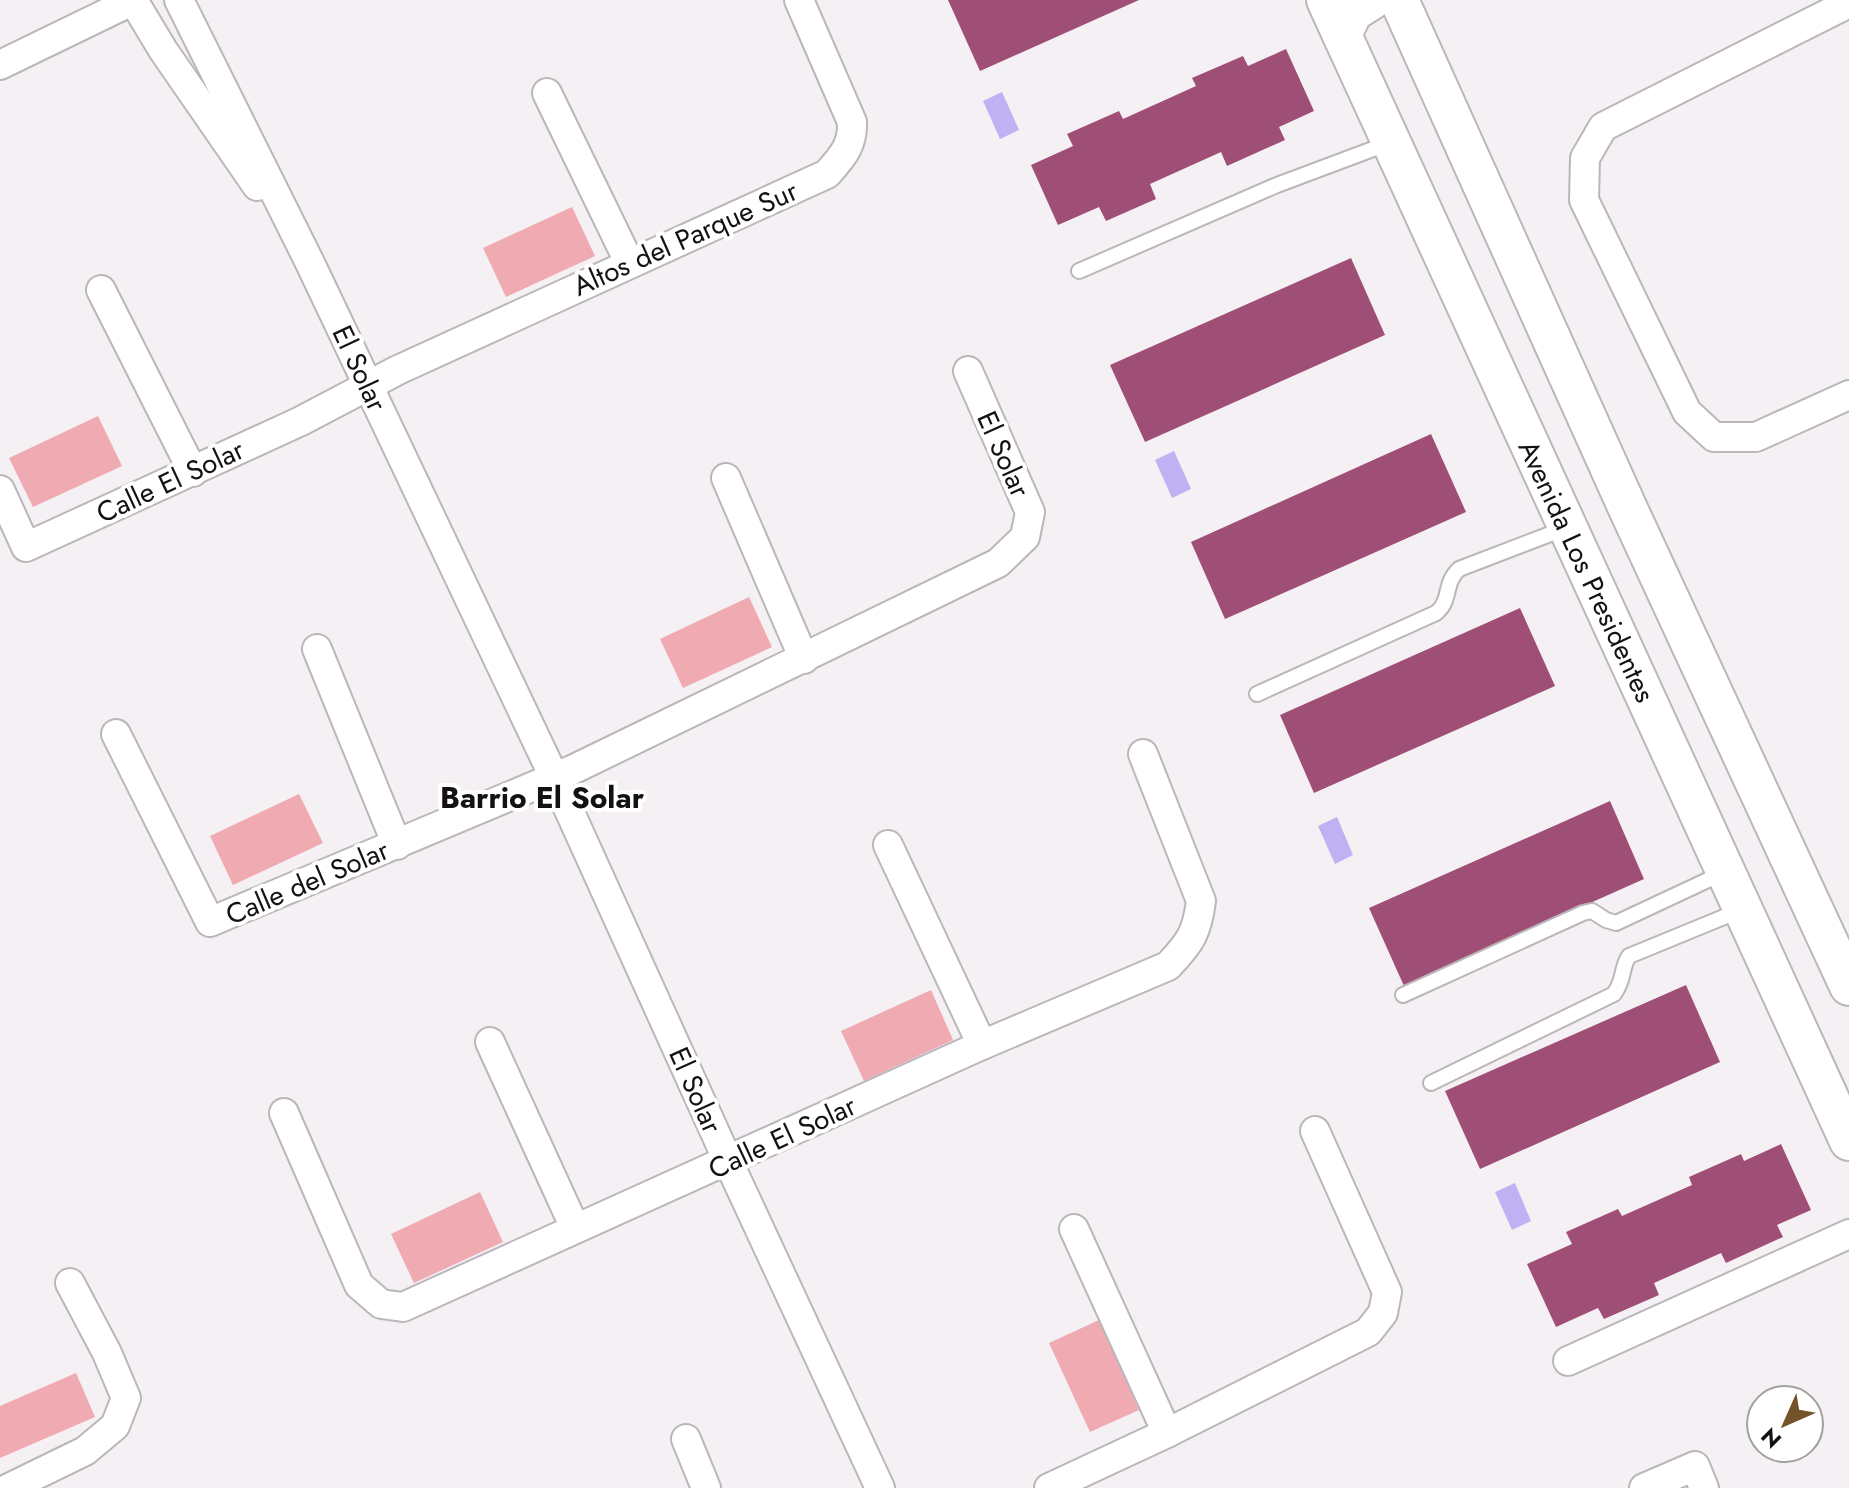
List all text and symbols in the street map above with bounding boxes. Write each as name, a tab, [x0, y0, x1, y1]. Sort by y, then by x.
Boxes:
street label: Altos del Parque Sur	[566, 170, 804, 306]
street label: El Solar	[322, 319, 397, 418]
street label: El Solar	[966, 405, 1041, 504]
street label: Calle El Solar	[90, 429, 251, 534]
street label: Avenida Los Presidentes	[1508, 433, 1665, 709]
district label: Barrio El Solar	[440, 776, 645, 819]
street label: Calle del Solar	[219, 829, 396, 935]
street label: El Solar	[658, 1041, 733, 1140]
street label: Calle El Solar	[702, 1085, 863, 1190]
north arrow	[1745, 1384, 1825, 1464]
text: N	[1753, 1421, 1788, 1456]

